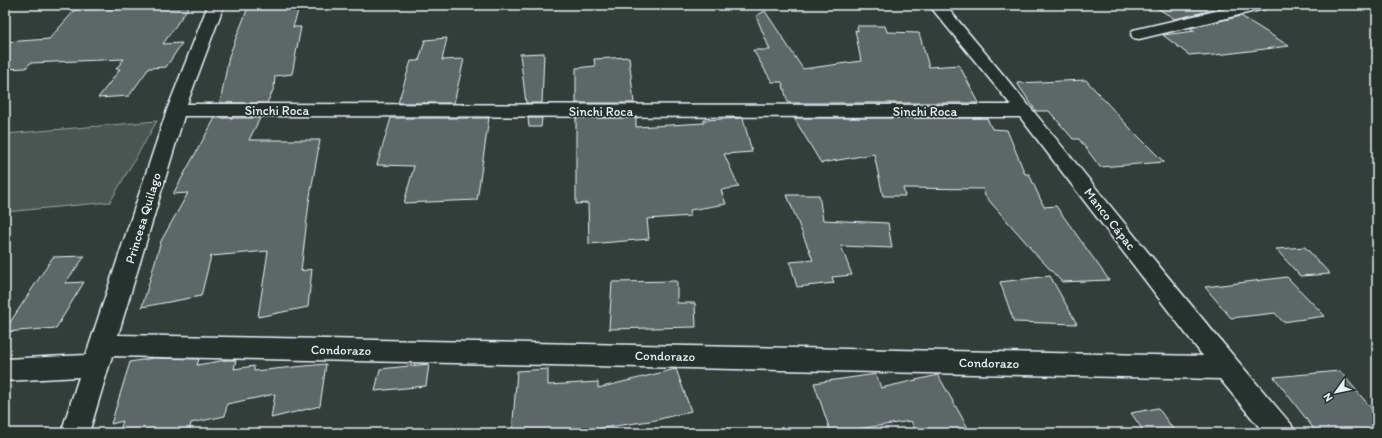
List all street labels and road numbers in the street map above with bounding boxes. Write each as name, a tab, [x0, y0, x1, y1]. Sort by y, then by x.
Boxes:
street label: Sinchi Roca	[245, 103, 309, 118]
street label: Sinchi Roca	[569, 104, 633, 119]
street label: Sinchi Roca	[893, 104, 957, 119]
street label: Princesa Quilago	[122, 170, 164, 265]
street label: Manco Cápac	[1081, 185, 1139, 253]
street label: Condorazo	[311, 342, 372, 358]
street label: Condorazo	[635, 348, 696, 364]
street label: Condorazo	[959, 355, 1020, 371]

